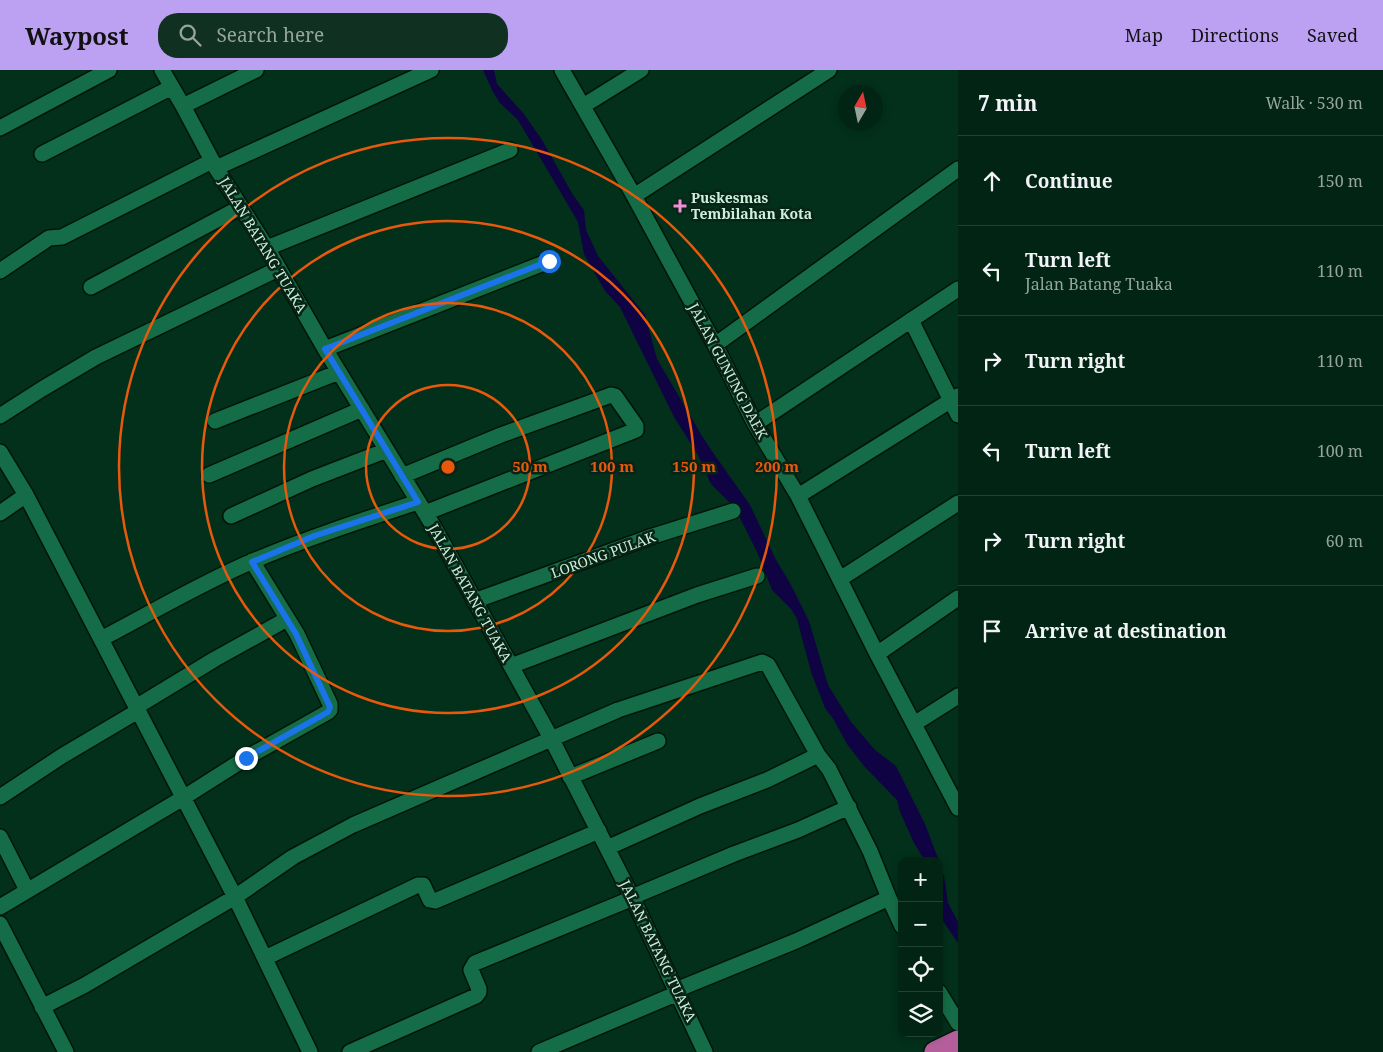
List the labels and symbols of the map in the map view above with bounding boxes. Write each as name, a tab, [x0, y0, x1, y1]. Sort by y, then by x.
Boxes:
north arrow	[838, 85, 883, 130]
street label: JALAN BATANG TUAKA	[215, 172, 312, 316]
place label: Puskesmas Tembilahan Kota	[691, 188, 812, 223]
marker: Puskesmas Tembilahan Kota	[673, 199, 687, 213]
route start	[538, 250, 561, 273]
street label: JALAN GUNUNG DAEK	[684, 299, 772, 442]
text: 50 m	[512, 456, 548, 476]
text: 100 m	[590, 456, 634, 476]
text: 150 m	[672, 456, 716, 476]
text: 200 m	[755, 456, 799, 476]
centre of rings	[439, 458, 457, 476]
street label: JALAN BATANG TUAKA	[424, 519, 517, 665]
street label: LORONG PULAK	[548, 527, 658, 582]
route end	[235, 747, 258, 770]
street label: JALAN BATANG TUAKA	[615, 876, 701, 1025]

